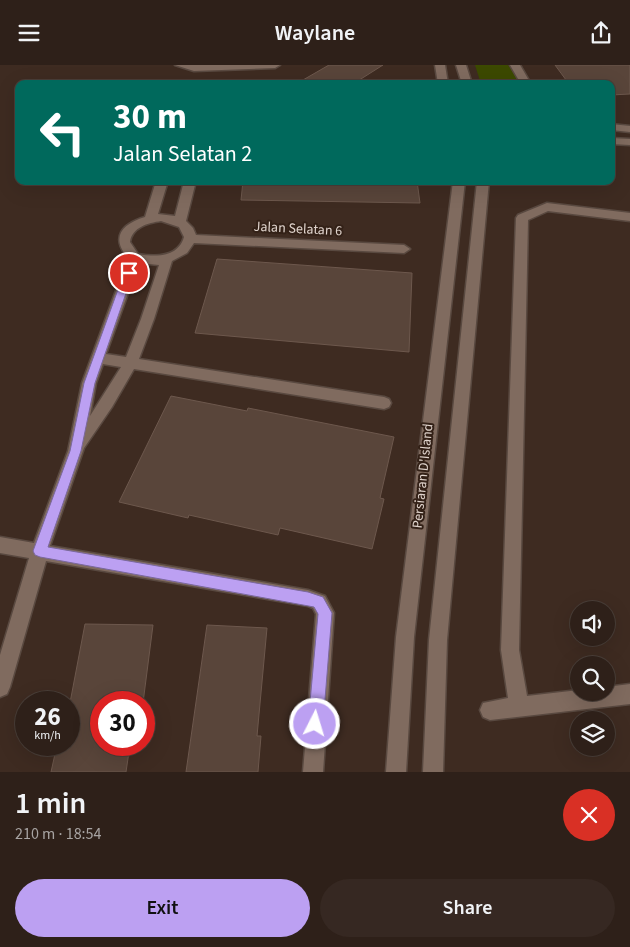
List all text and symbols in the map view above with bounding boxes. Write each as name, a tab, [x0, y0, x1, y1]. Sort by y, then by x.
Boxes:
text: Waylane	[275, 17, 355, 49]
icon: menu	[15, 19, 43, 47]
icon: share	[587, 19, 615, 47]
text: 30 m	[113, 92, 187, 142]
icon: left	[30, 100, 95, 165]
text: Jalan Selatan 2	[113, 138, 252, 170]
street label: Jalan Selatan 6	[253, 217, 343, 241]
pin	[108, 252, 150, 294]
icon: arrive	[115, 259, 143, 287]
street label: Persiaran D'Island	[408, 423, 438, 529]
map controls	[570, 601, 615, 756]
button: sound	[570, 601, 615, 646]
button: search	[570, 656, 615, 701]
speed limit sign: 30	[90, 691, 155, 756]
position arrow	[288, 697, 340, 749]
text: 26	[34, 699, 61, 735]
button: layers	[570, 711, 615, 756]
text: km/h	[34, 727, 61, 744]
text: 1 min	[15, 782, 86, 825]
button: close	[563, 789, 615, 841]
text: 210 m · 18:54	[15, 823, 102, 845]
button: Exit	[15, 879, 310, 937]
button: Share	[320, 879, 615, 937]

